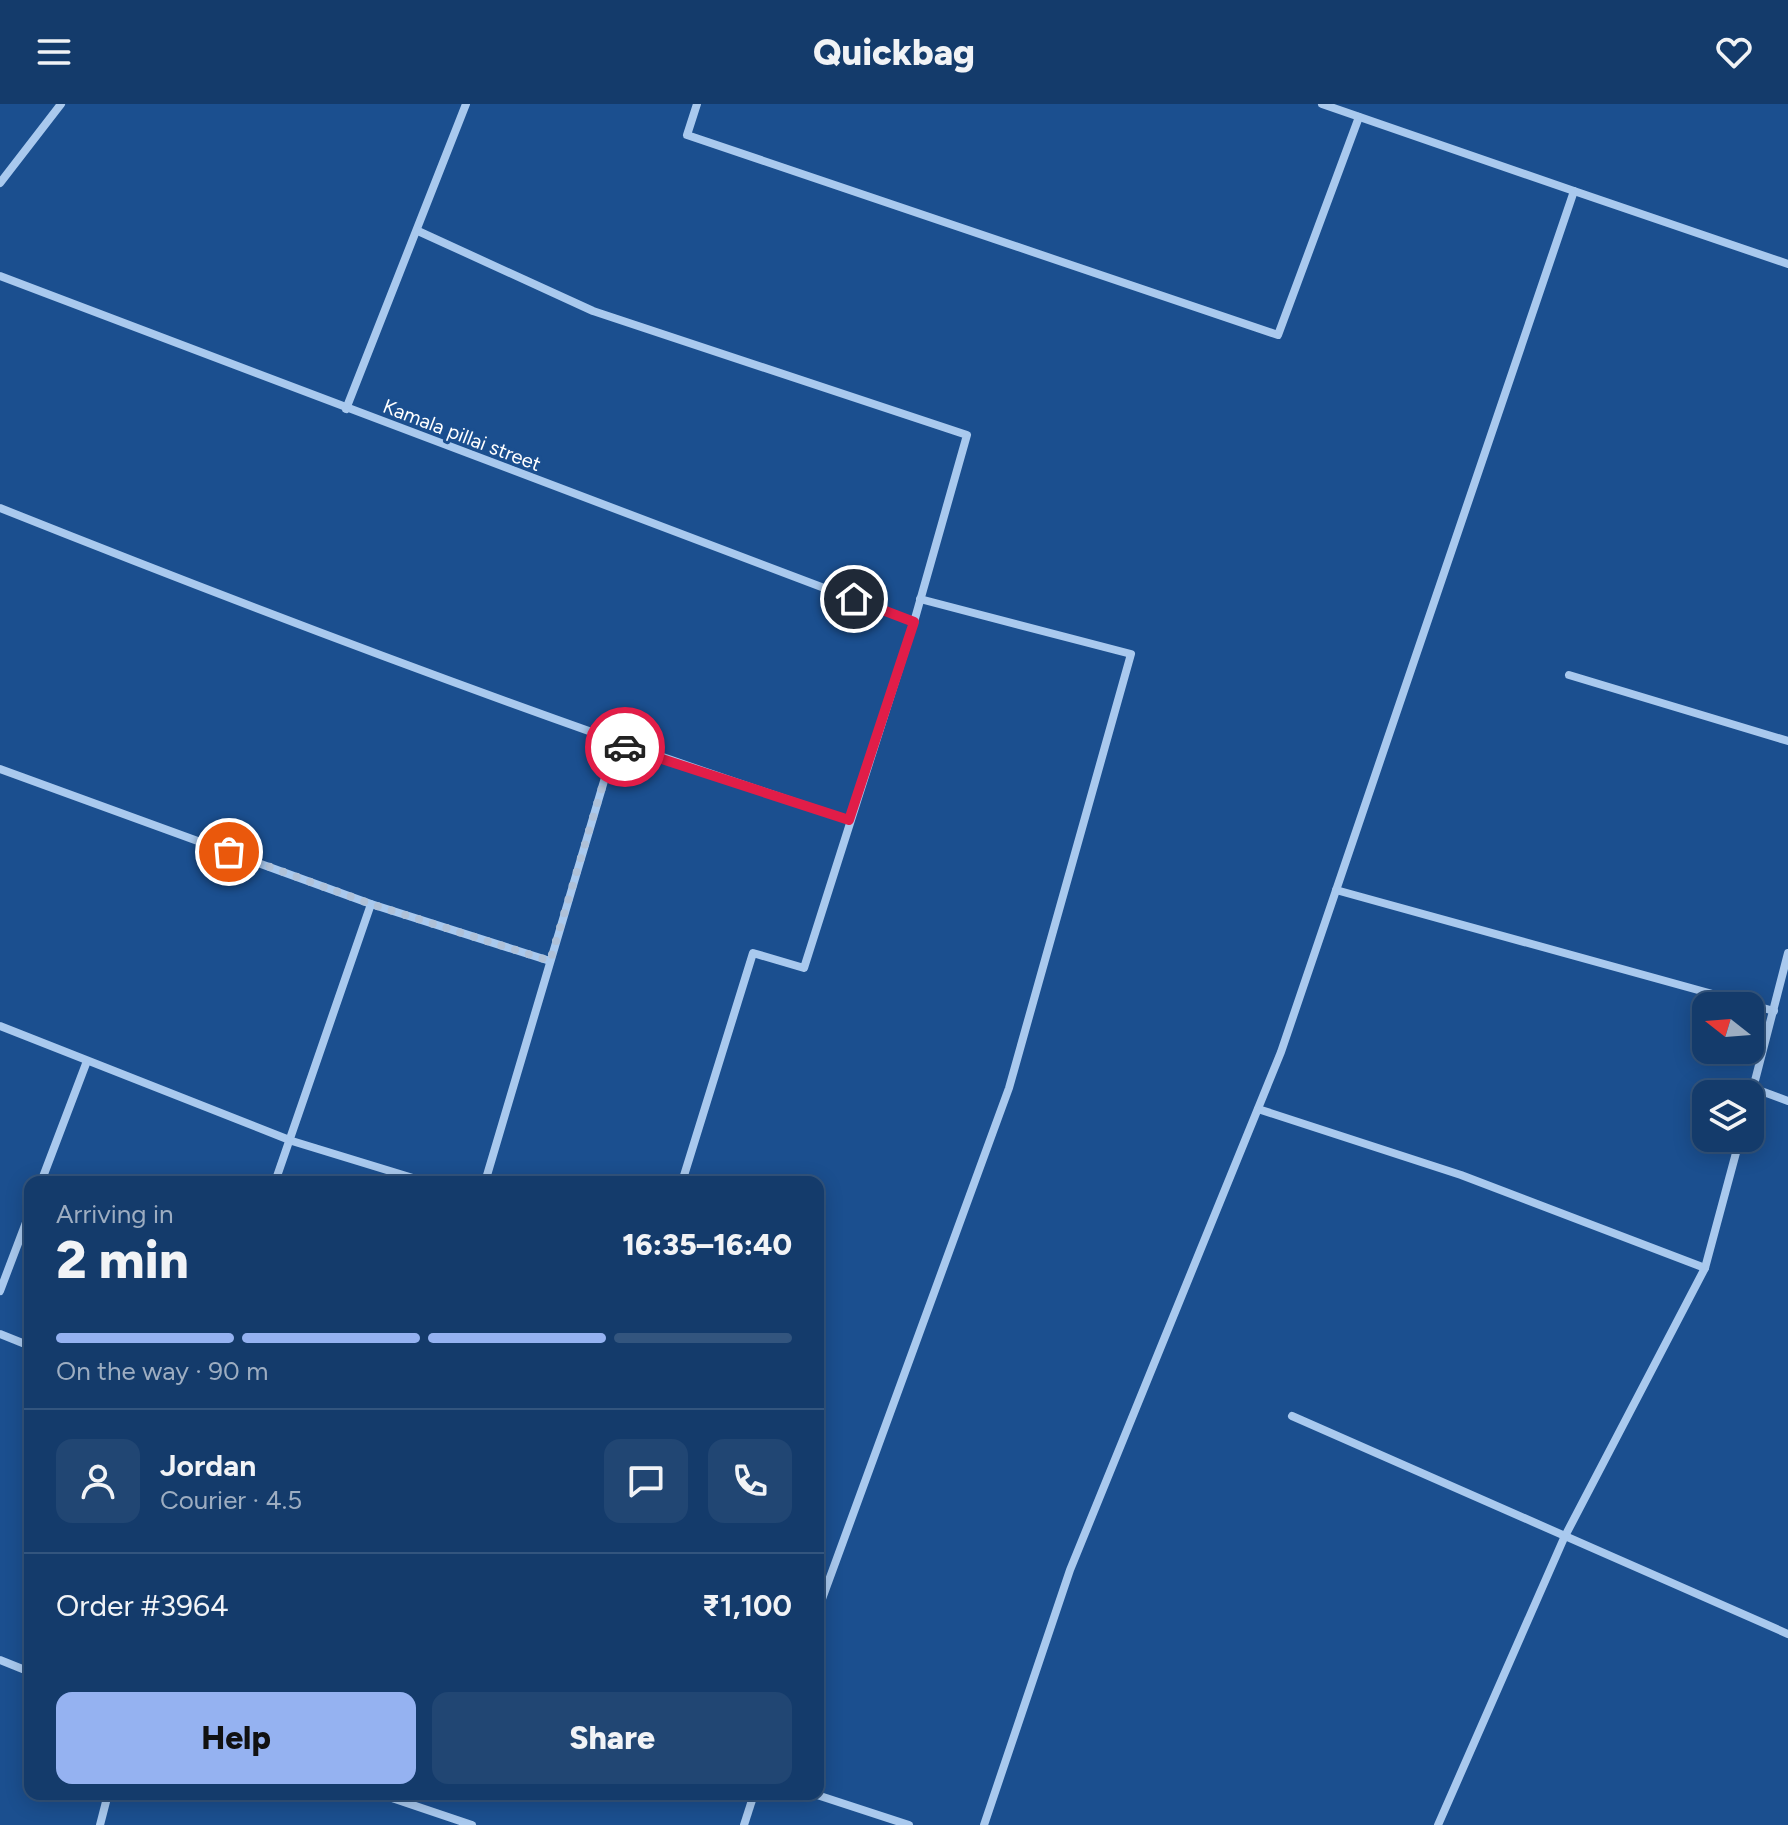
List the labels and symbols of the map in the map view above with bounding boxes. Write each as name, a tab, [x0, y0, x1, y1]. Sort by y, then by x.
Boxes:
street label: Kamala pillai street	[380, 394, 544, 476]
pin	[820, 565, 888, 633]
courier	[585, 707, 665, 787]
pin	[195, 818, 263, 886]
north arrow	[1692, 992, 1764, 1064]

